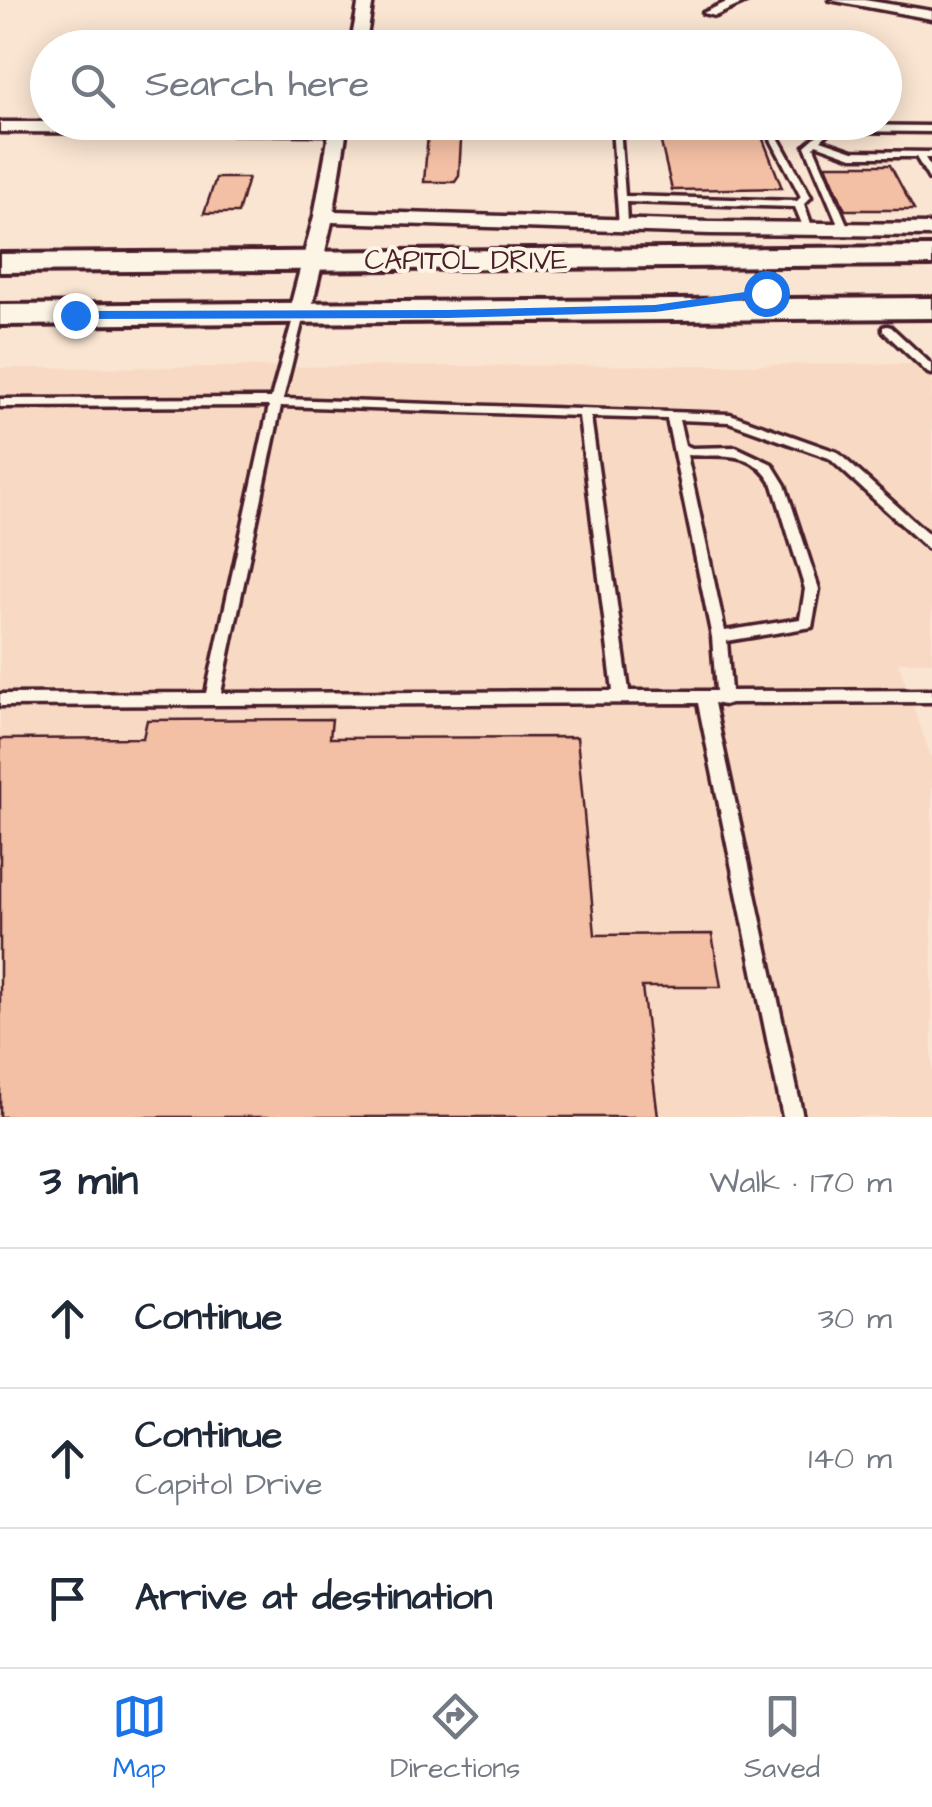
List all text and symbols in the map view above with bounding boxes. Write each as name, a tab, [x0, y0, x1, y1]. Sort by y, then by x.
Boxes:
search box	[30, 30, 902, 140]
icon: search	[65, 58, 120, 113]
text: Search here	[145, 59, 369, 111]
street label: CAPITOL DRIVE	[364, 241, 568, 280]
route start	[744, 271, 790, 317]
route end	[53, 293, 99, 339]
text: 3 min	[40, 1153, 138, 1211]
text: Walk · 170 m	[709, 1160, 892, 1205]
icon: ahead	[40, 1291, 95, 1346]
text: Continue	[135, 1292, 282, 1344]
text: 30 m	[818, 1296, 892, 1341]
text: Continue	[135, 1410, 282, 1462]
icon: ahead	[40, 1431, 95, 1486]
text: 140 m	[808, 1436, 892, 1481]
text: Capitol Drive	[135, 1462, 323, 1507]
icon: arrive	[40, 1571, 95, 1626]
text: Arrive at destination	[135, 1572, 492, 1624]
tab: Map	[112, 1689, 167, 1788]
tab: Directions	[390, 1689, 520, 1788]
tab: Saved	[744, 1689, 820, 1788]

